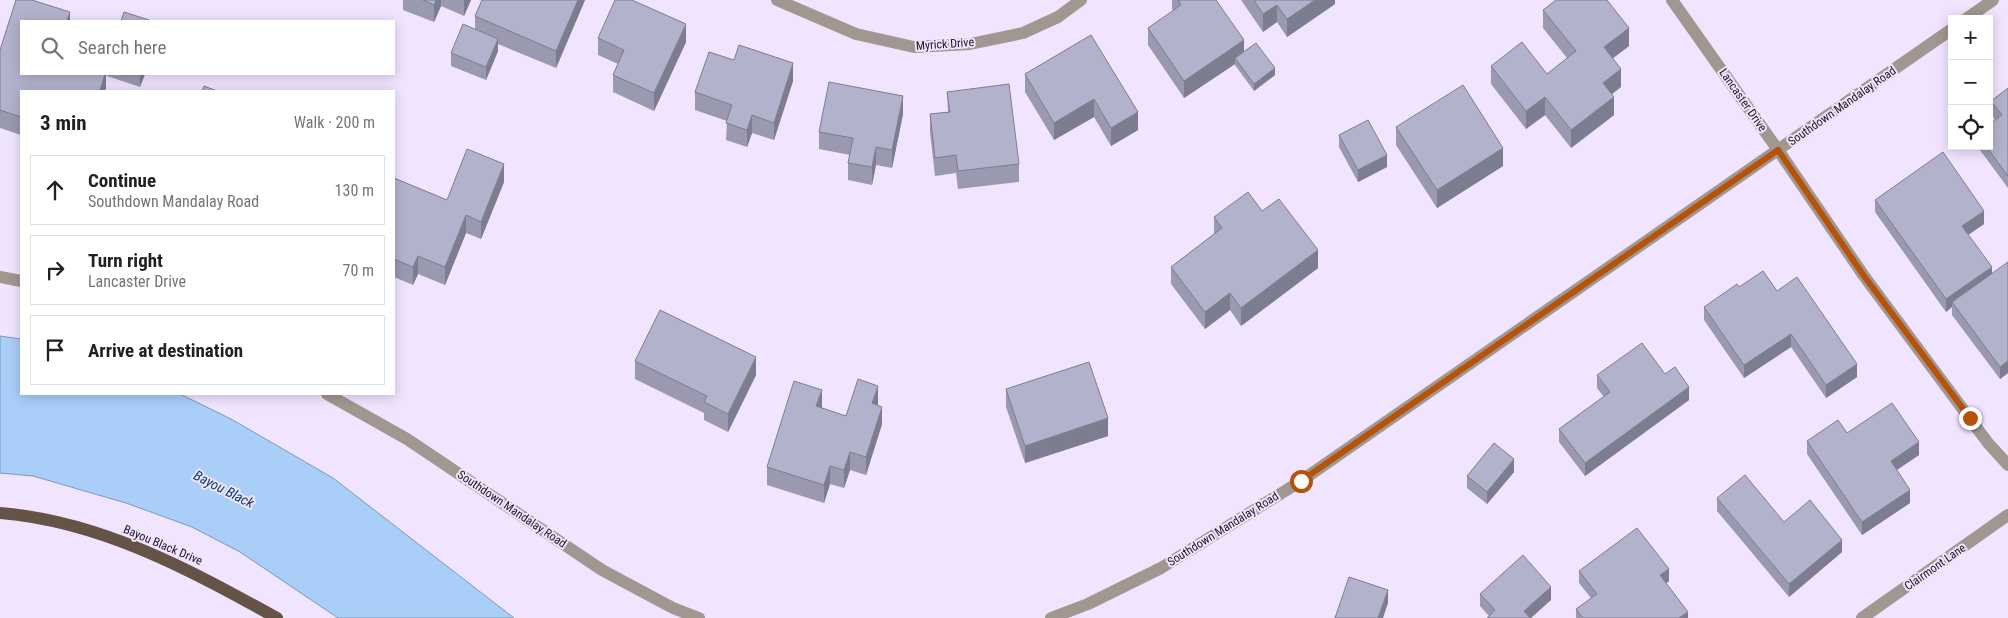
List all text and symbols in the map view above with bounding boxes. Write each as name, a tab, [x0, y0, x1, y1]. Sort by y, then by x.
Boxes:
map controls	[1948, 15, 1993, 150]
button: +	[1948, 15, 1993, 60]
search box	[20, 20, 395, 75]
icon: search	[38, 34, 66, 62]
street label: Myrick Drive	[916, 35, 975, 53]
text: Search here	[78, 36, 166, 59]
button: −	[1948, 60, 1993, 105]
street label: Southdown Mandalay Road	[1785, 63, 1899, 149]
street label: Lancaster Drive	[1716, 66, 1770, 134]
button: locate	[1948, 105, 1993, 150]
text: 3 min	[40, 111, 87, 135]
text: Walk · 200 m	[294, 113, 375, 132]
text: Continue	[88, 169, 156, 192]
icon: ahead	[41, 176, 69, 204]
text: 130 m	[335, 181, 374, 200]
text: Southdown Mandalay Road	[88, 192, 259, 211]
text: Turn right	[88, 249, 163, 272]
icon: right	[41, 256, 69, 284]
text: 70 m	[342, 261, 374, 280]
text: Lancaster Drive	[88, 272, 186, 291]
icon: arrive	[41, 336, 69, 364]
text: Arrive at destination	[88, 339, 243, 362]
route end	[1959, 407, 1982, 430]
water label: Bayou Black	[191, 467, 258, 511]
street label: Southdown Mandalay Road	[455, 467, 569, 551]
route start	[1290, 470, 1313, 493]
street label: Southdown Mandalay Road	[1165, 489, 1281, 569]
street label: Bayou Black Drive	[121, 522, 205, 568]
street label: Clairmont Lane	[1902, 540, 1969, 593]

